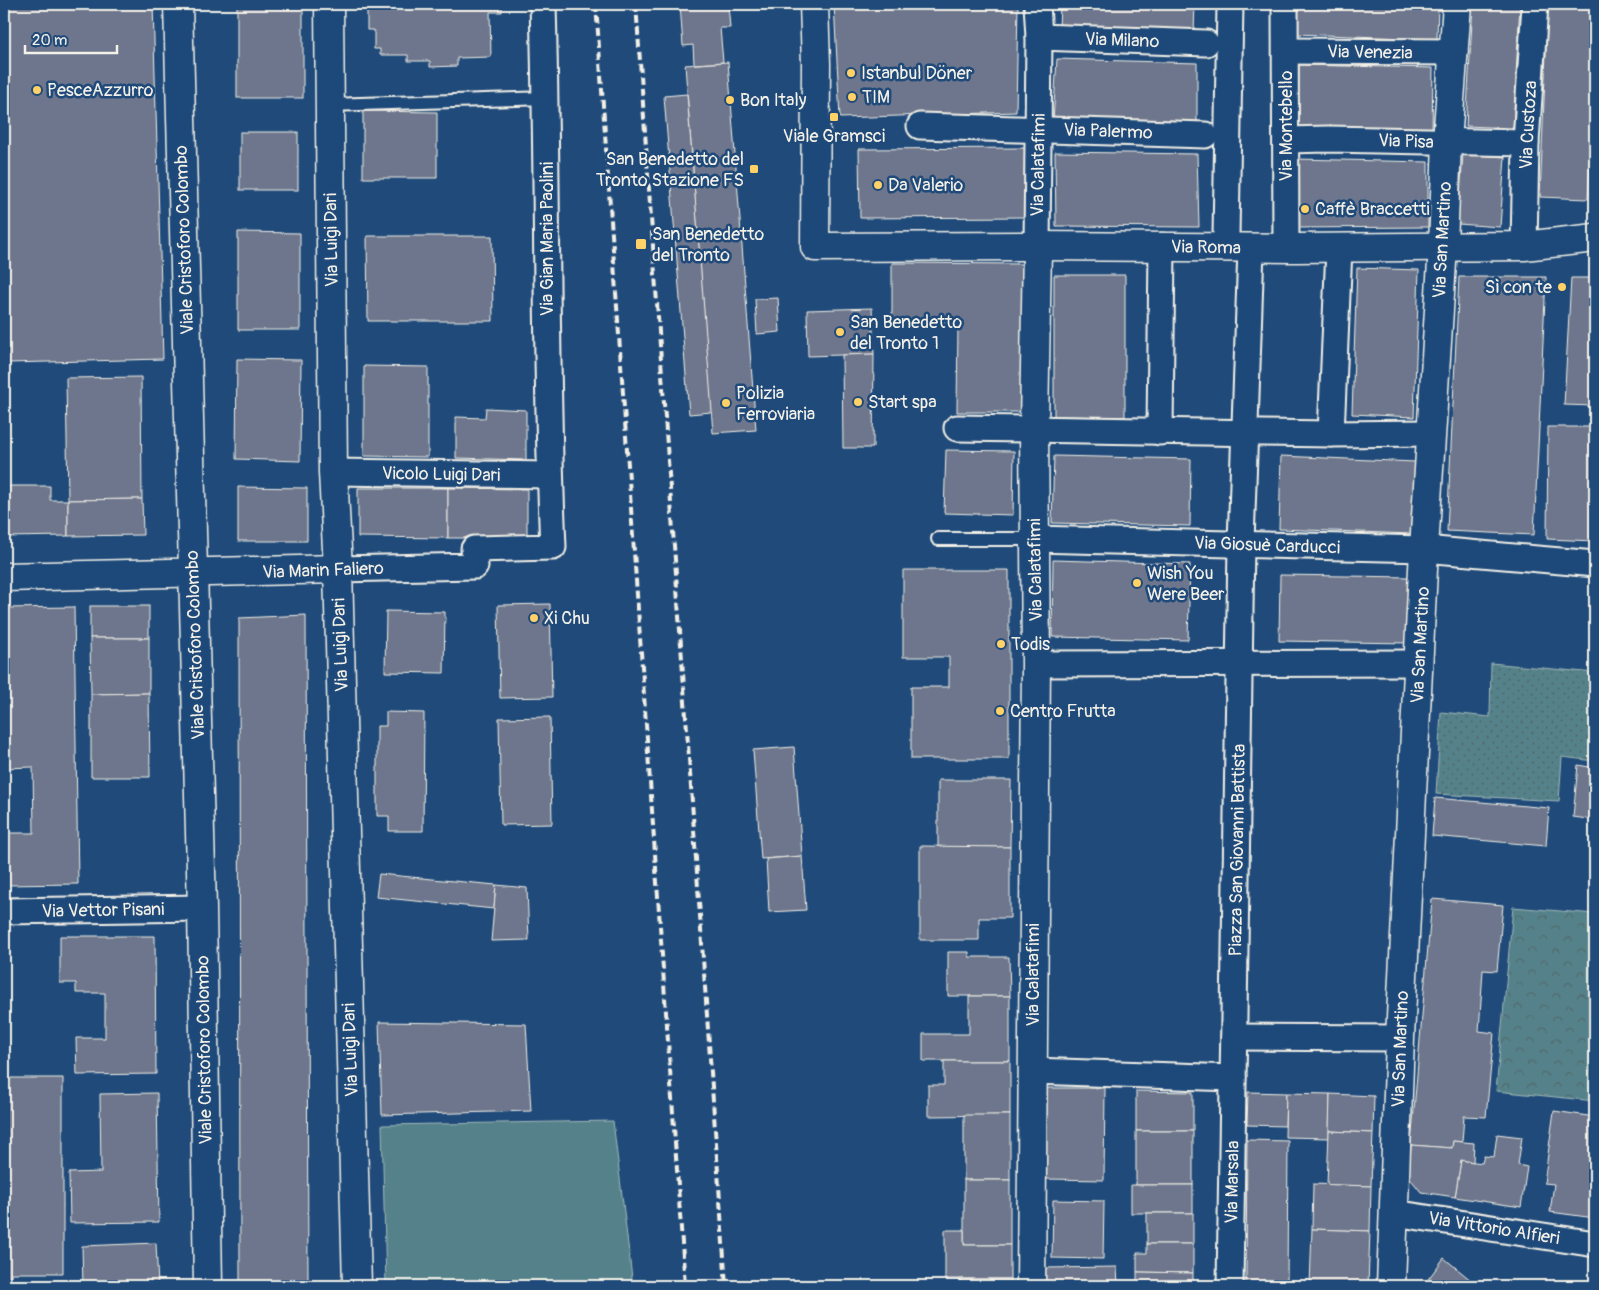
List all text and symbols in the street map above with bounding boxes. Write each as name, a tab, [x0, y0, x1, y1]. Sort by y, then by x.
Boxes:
scale bar	[25, 22, 118, 54]
street label: Via Milano	[1084, 28, 1160, 53]
text: 20 m	[32, 31, 67, 50]
street label: Via Venezia	[1327, 40, 1413, 65]
place label: Istanbul Döner	[861, 62, 973, 85]
marker: Istanbul Döner	[845, 67, 857, 79]
street label: Via Montebello	[1275, 70, 1298, 181]
place label: PesceAzzurro	[47, 79, 154, 102]
street label: Via Custoza	[1515, 80, 1542, 170]
marker: PesceAzzurro	[31, 84, 43, 96]
place label: TIM	[862, 86, 890, 109]
place label: Bon Italy	[740, 89, 807, 112]
marker: TIM	[846, 91, 858, 103]
marker: Bon Italy	[724, 94, 736, 106]
marker: Viale Gramsci	[828, 111, 840, 123]
street label: Via Calatafimi	[1026, 113, 1051, 217]
street label: Via Palermo	[1063, 118, 1153, 145]
place label: Viale Gramsci	[783, 125, 885, 148]
street label: Via Pisa	[1378, 129, 1434, 154]
street label: Viale Cristoforo Colombo	[170, 145, 199, 335]
place label: San Benedetto del Tronto Stazione FS	[596, 148, 744, 192]
street label: Via Gian Maria Paolini	[536, 162, 559, 316]
marker: San Benedetto del Tronto Stazione FS	[748, 163, 760, 175]
place label: Da Valerio	[888, 174, 964, 197]
marker: Da Valerio	[872, 179, 884, 191]
street label: Via San Martino	[1428, 181, 1457, 299]
street label: Via Luigi Dari	[319, 193, 344, 287]
place label: Caffè Braccetti	[1315, 198, 1430, 221]
marker: Caffè Braccetti	[1299, 203, 1311, 215]
place label: San Benedetto del Tronto	[652, 223, 765, 267]
street label: Via Roma	[1171, 235, 1241, 260]
marker: San Benedetto del Tronto	[634, 237, 648, 251]
place label: Sì con te	[1485, 276, 1552, 299]
marker: Sì con te	[1556, 281, 1568, 293]
place label: San Benedetto del Tronto 1	[850, 311, 963, 355]
marker: San Benedetto del Tronto 1	[834, 326, 846, 338]
place label: Polizia Ferroviaria	[736, 382, 815, 426]
place label: Start spa	[868, 391, 937, 414]
marker: Start spa	[852, 396, 864, 408]
marker: Polizia Ferroviaria	[720, 397, 732, 409]
street label: Vicolo Luigi Dari	[382, 462, 500, 487]
street label: Via Calatafimi	[1023, 518, 1048, 622]
street label: Via Giosuè Carducci	[1194, 531, 1340, 560]
street label: Viale Cristoforo Colombo	[181, 550, 210, 740]
street label: Via Marin Faliero	[262, 557, 384, 584]
place label: Wish You Were Beer	[1147, 562, 1225, 606]
marker: Wish You Were Beer	[1131, 577, 1143, 589]
street label: Via San Martino	[1406, 586, 1435, 704]
street label: Via Luigi Dari	[327, 598, 354, 692]
place label: Xi Chu	[544, 607, 590, 630]
marker: Xi Chu	[528, 612, 540, 624]
place label: Todis	[1011, 633, 1050, 656]
marker: Todis	[995, 638, 1007, 650]
place label: Centro Frutta	[1010, 700, 1116, 723]
marker: Centro Frutta	[994, 705, 1006, 717]
street label: Piazza San Giovanni Battista	[1224, 744, 1251, 956]
street label: Via Vettor Pisani	[41, 898, 165, 923]
street label: Via Calatafimi	[1022, 923, 1045, 1027]
street label: Viale Cristoforo Colombo	[191, 955, 218, 1145]
street label: Via San Martino	[1387, 990, 1414, 1108]
street label: Via Luigi Dari	[337, 1003, 364, 1097]
street label: Via Marsala	[1220, 1140, 1245, 1224]
street label: Via Vittorio Alfieri	[1427, 1207, 1561, 1250]

